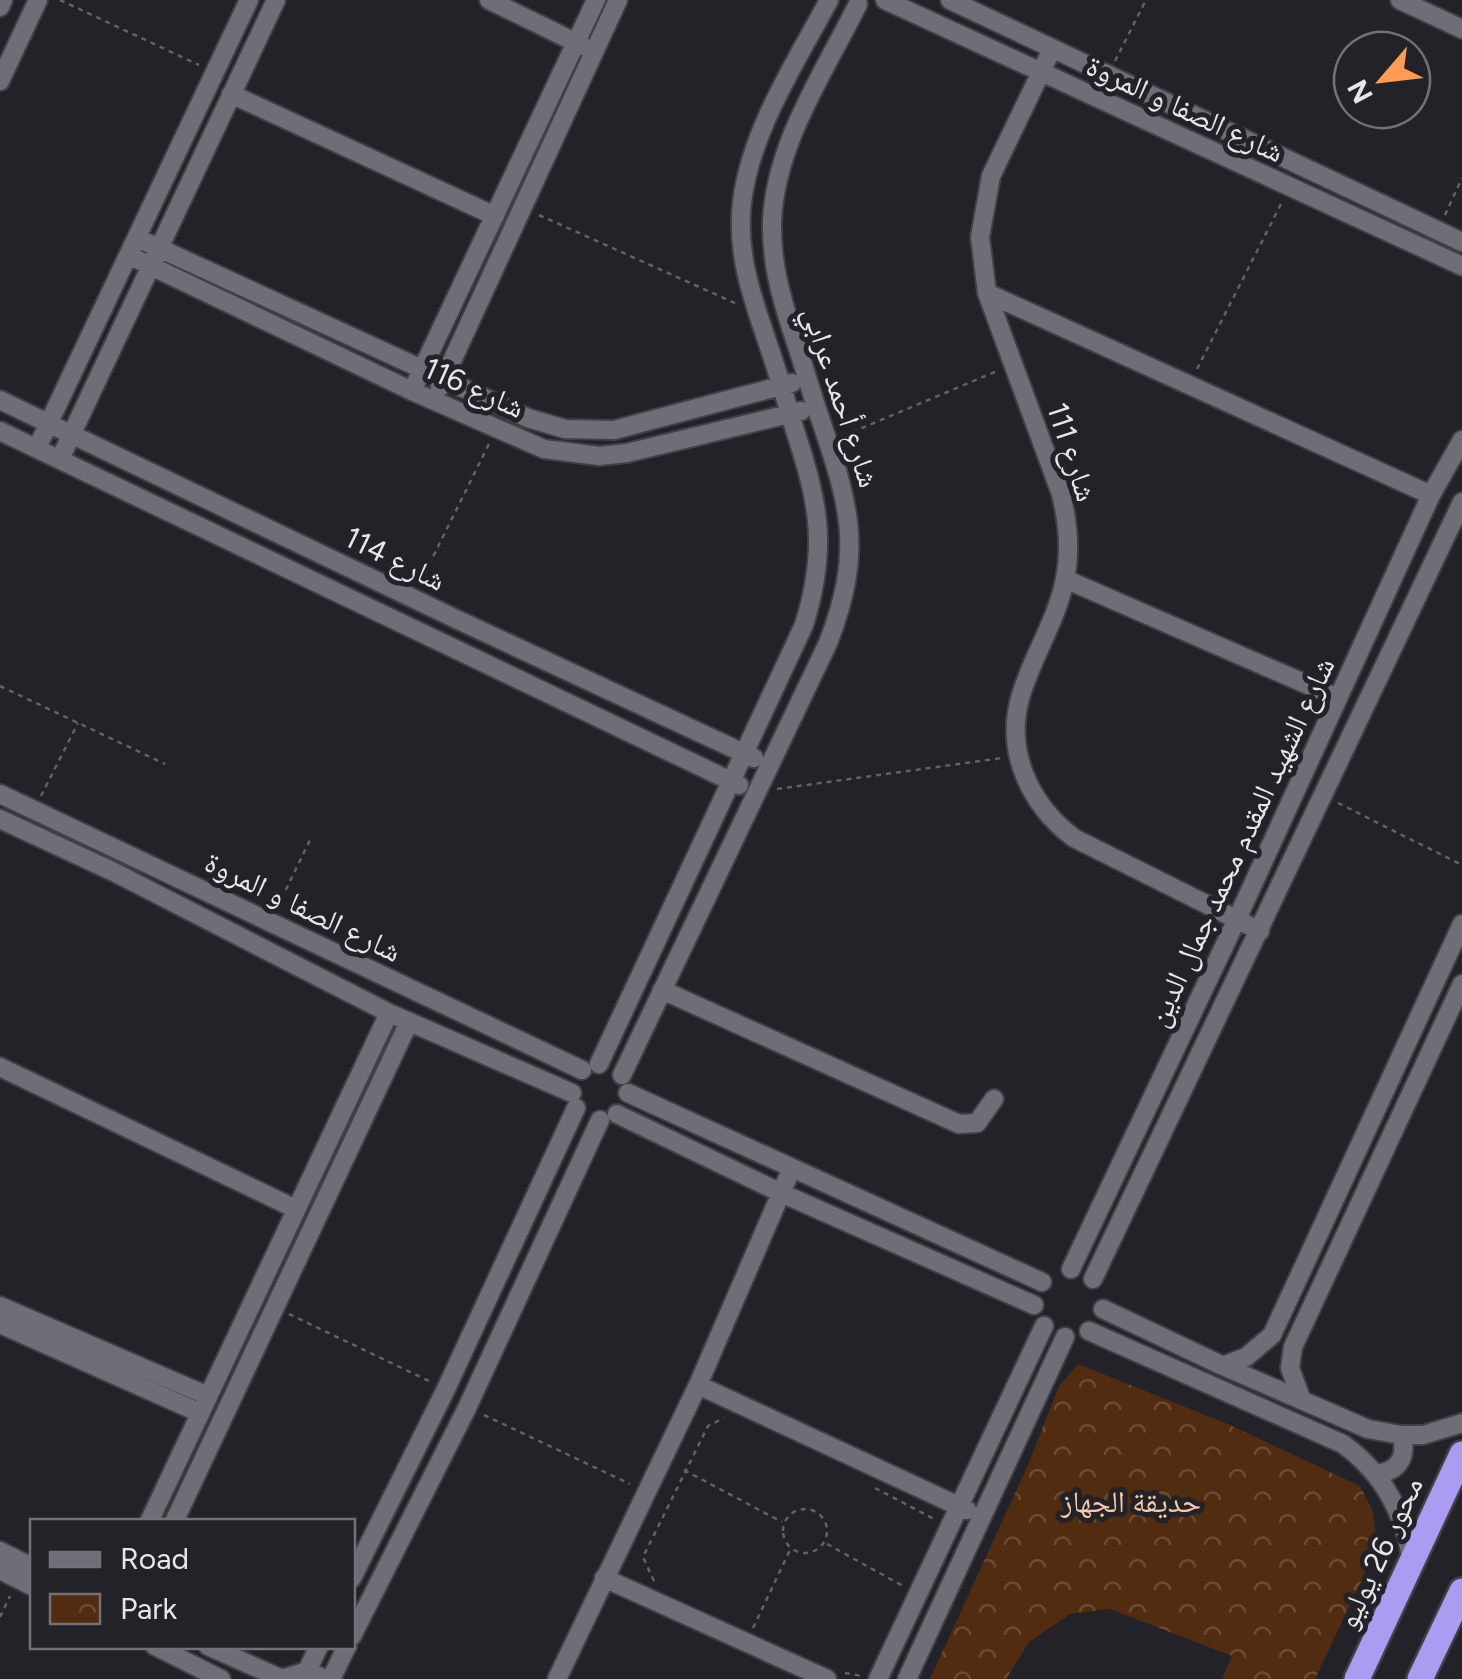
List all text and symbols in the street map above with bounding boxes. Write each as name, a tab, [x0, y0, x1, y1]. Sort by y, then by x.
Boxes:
north arrow	[1332, 30, 1432, 130]
street label: شارع الصفا و المروة	[1080, 47, 1290, 171]
text: N	[1340, 74, 1380, 109]
street label: شارع أحمد عرابي	[789, 302, 888, 494]
street label: شارع 116	[418, 349, 530, 427]
street label: شارع 111	[1038, 398, 1106, 506]
street label: شارع 114	[338, 518, 452, 600]
street label: شارع الشهيد المقدم محمد جمال الدين	[1139, 651, 1343, 1033]
street label: شارع الصفا و المروة	[199, 843, 407, 971]
street label: محور 26 يوليو	[1328, 1471, 1431, 1635]
park label: حديقة الجهاز	[1060, 1483, 1201, 1520]
legend	[30, 1519, 355, 1649]
text: Road	[120, 1540, 189, 1577]
text: Park	[120, 1590, 178, 1627]

